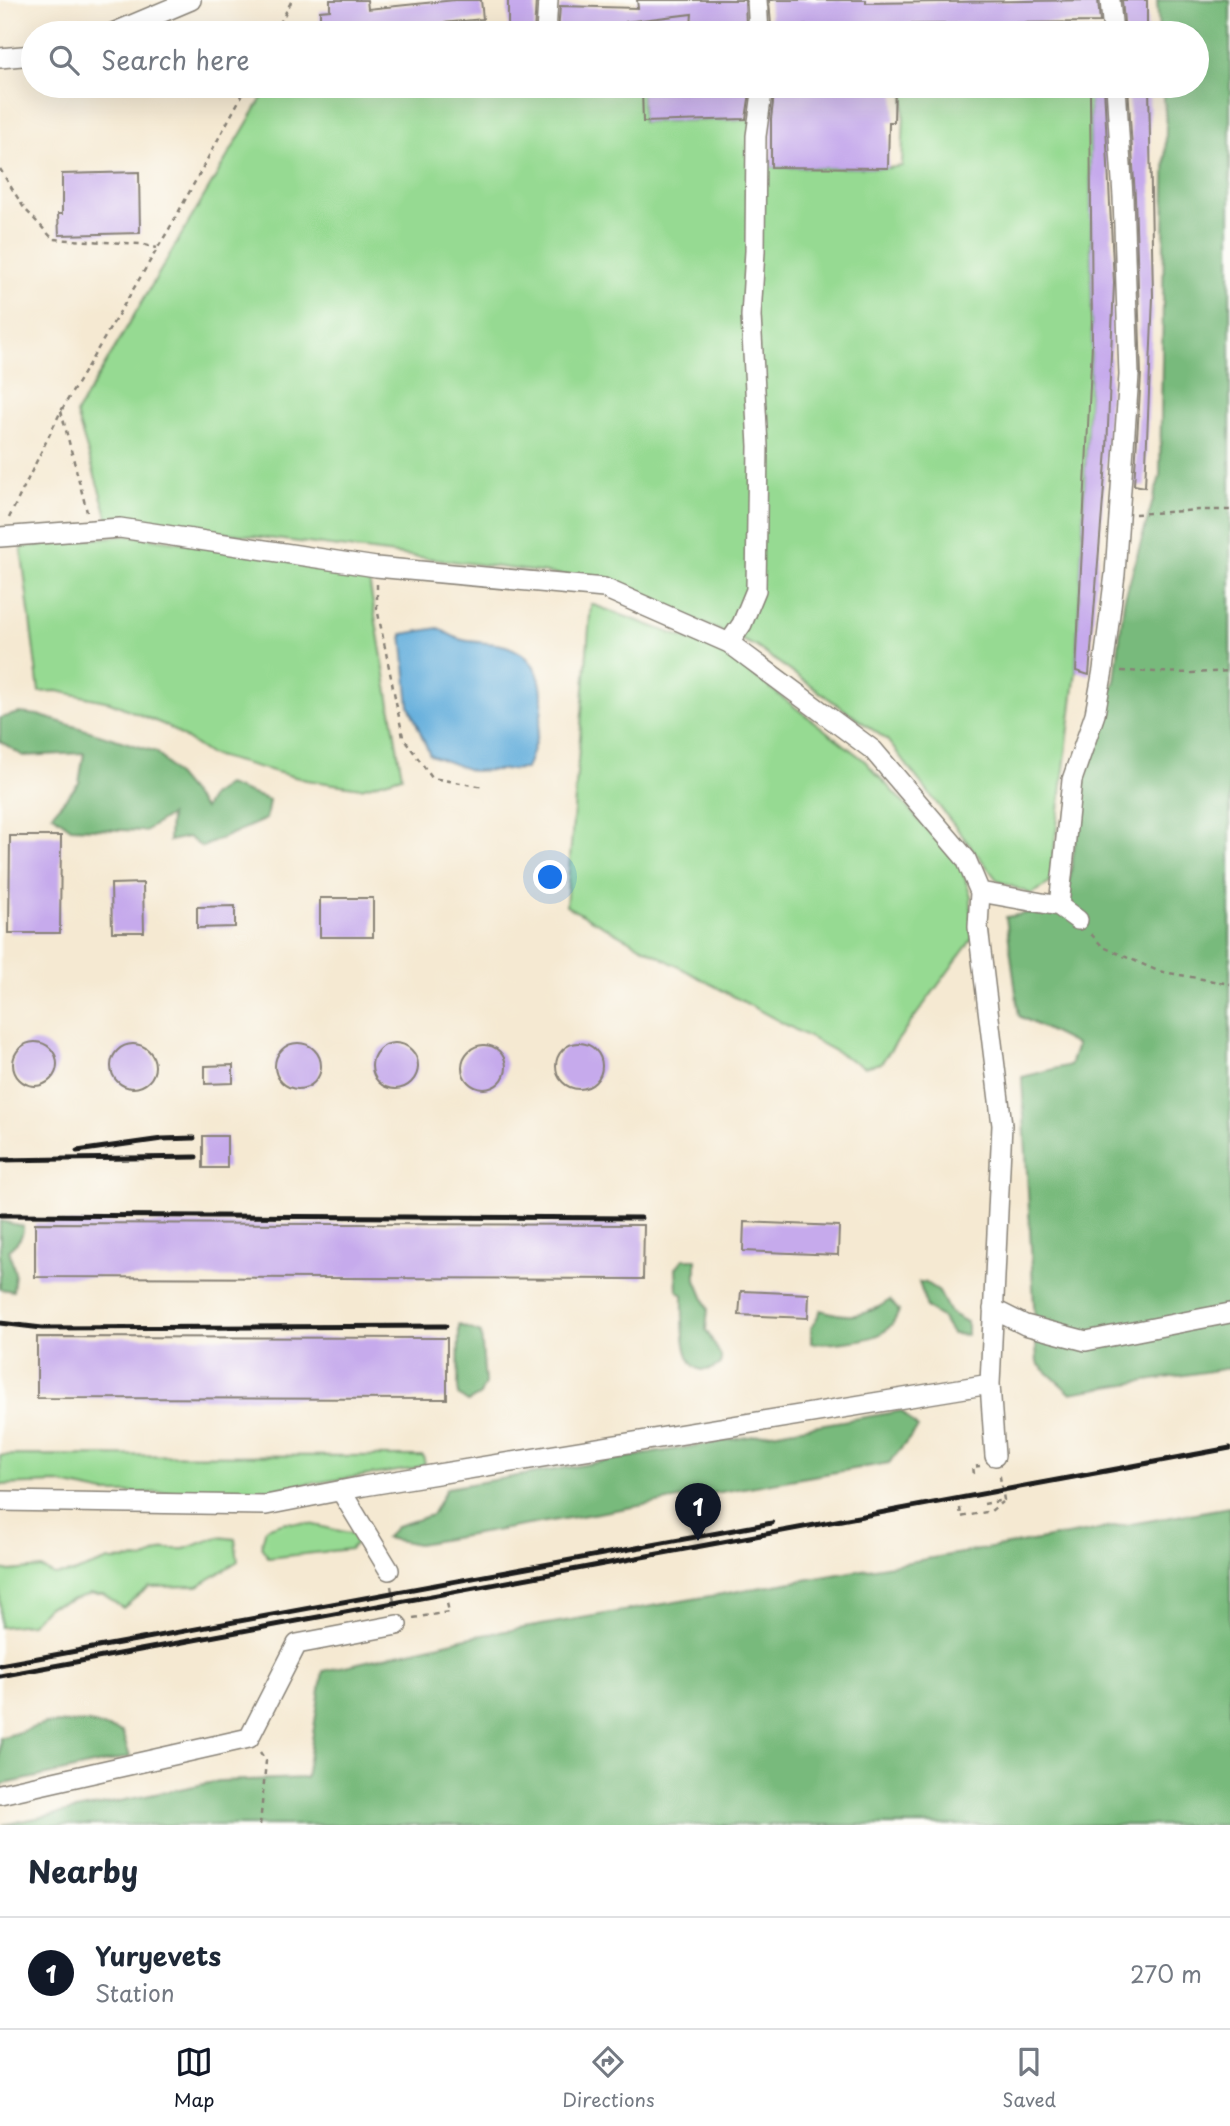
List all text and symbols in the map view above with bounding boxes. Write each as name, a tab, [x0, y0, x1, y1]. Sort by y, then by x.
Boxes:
search box	[21, 21, 1209, 98]
text: Search here	[101, 40, 250, 79]
icon: search	[45, 41, 83, 79]
your location	[533, 860, 567, 894]
pin: 1	[675, 1483, 721, 1541]
text: Nearby	[28, 1848, 138, 1893]
text: Yuryevets	[95, 1936, 221, 1975]
text: 1	[46, 1956, 57, 1991]
text: 270 m	[1130, 1956, 1202, 1991]
text: Station	[95, 1975, 175, 2010]
tab: Map	[174, 2043, 214, 2113]
tab: Directions	[562, 2043, 655, 2113]
tab: Saved	[1002, 2043, 1056, 2113]

